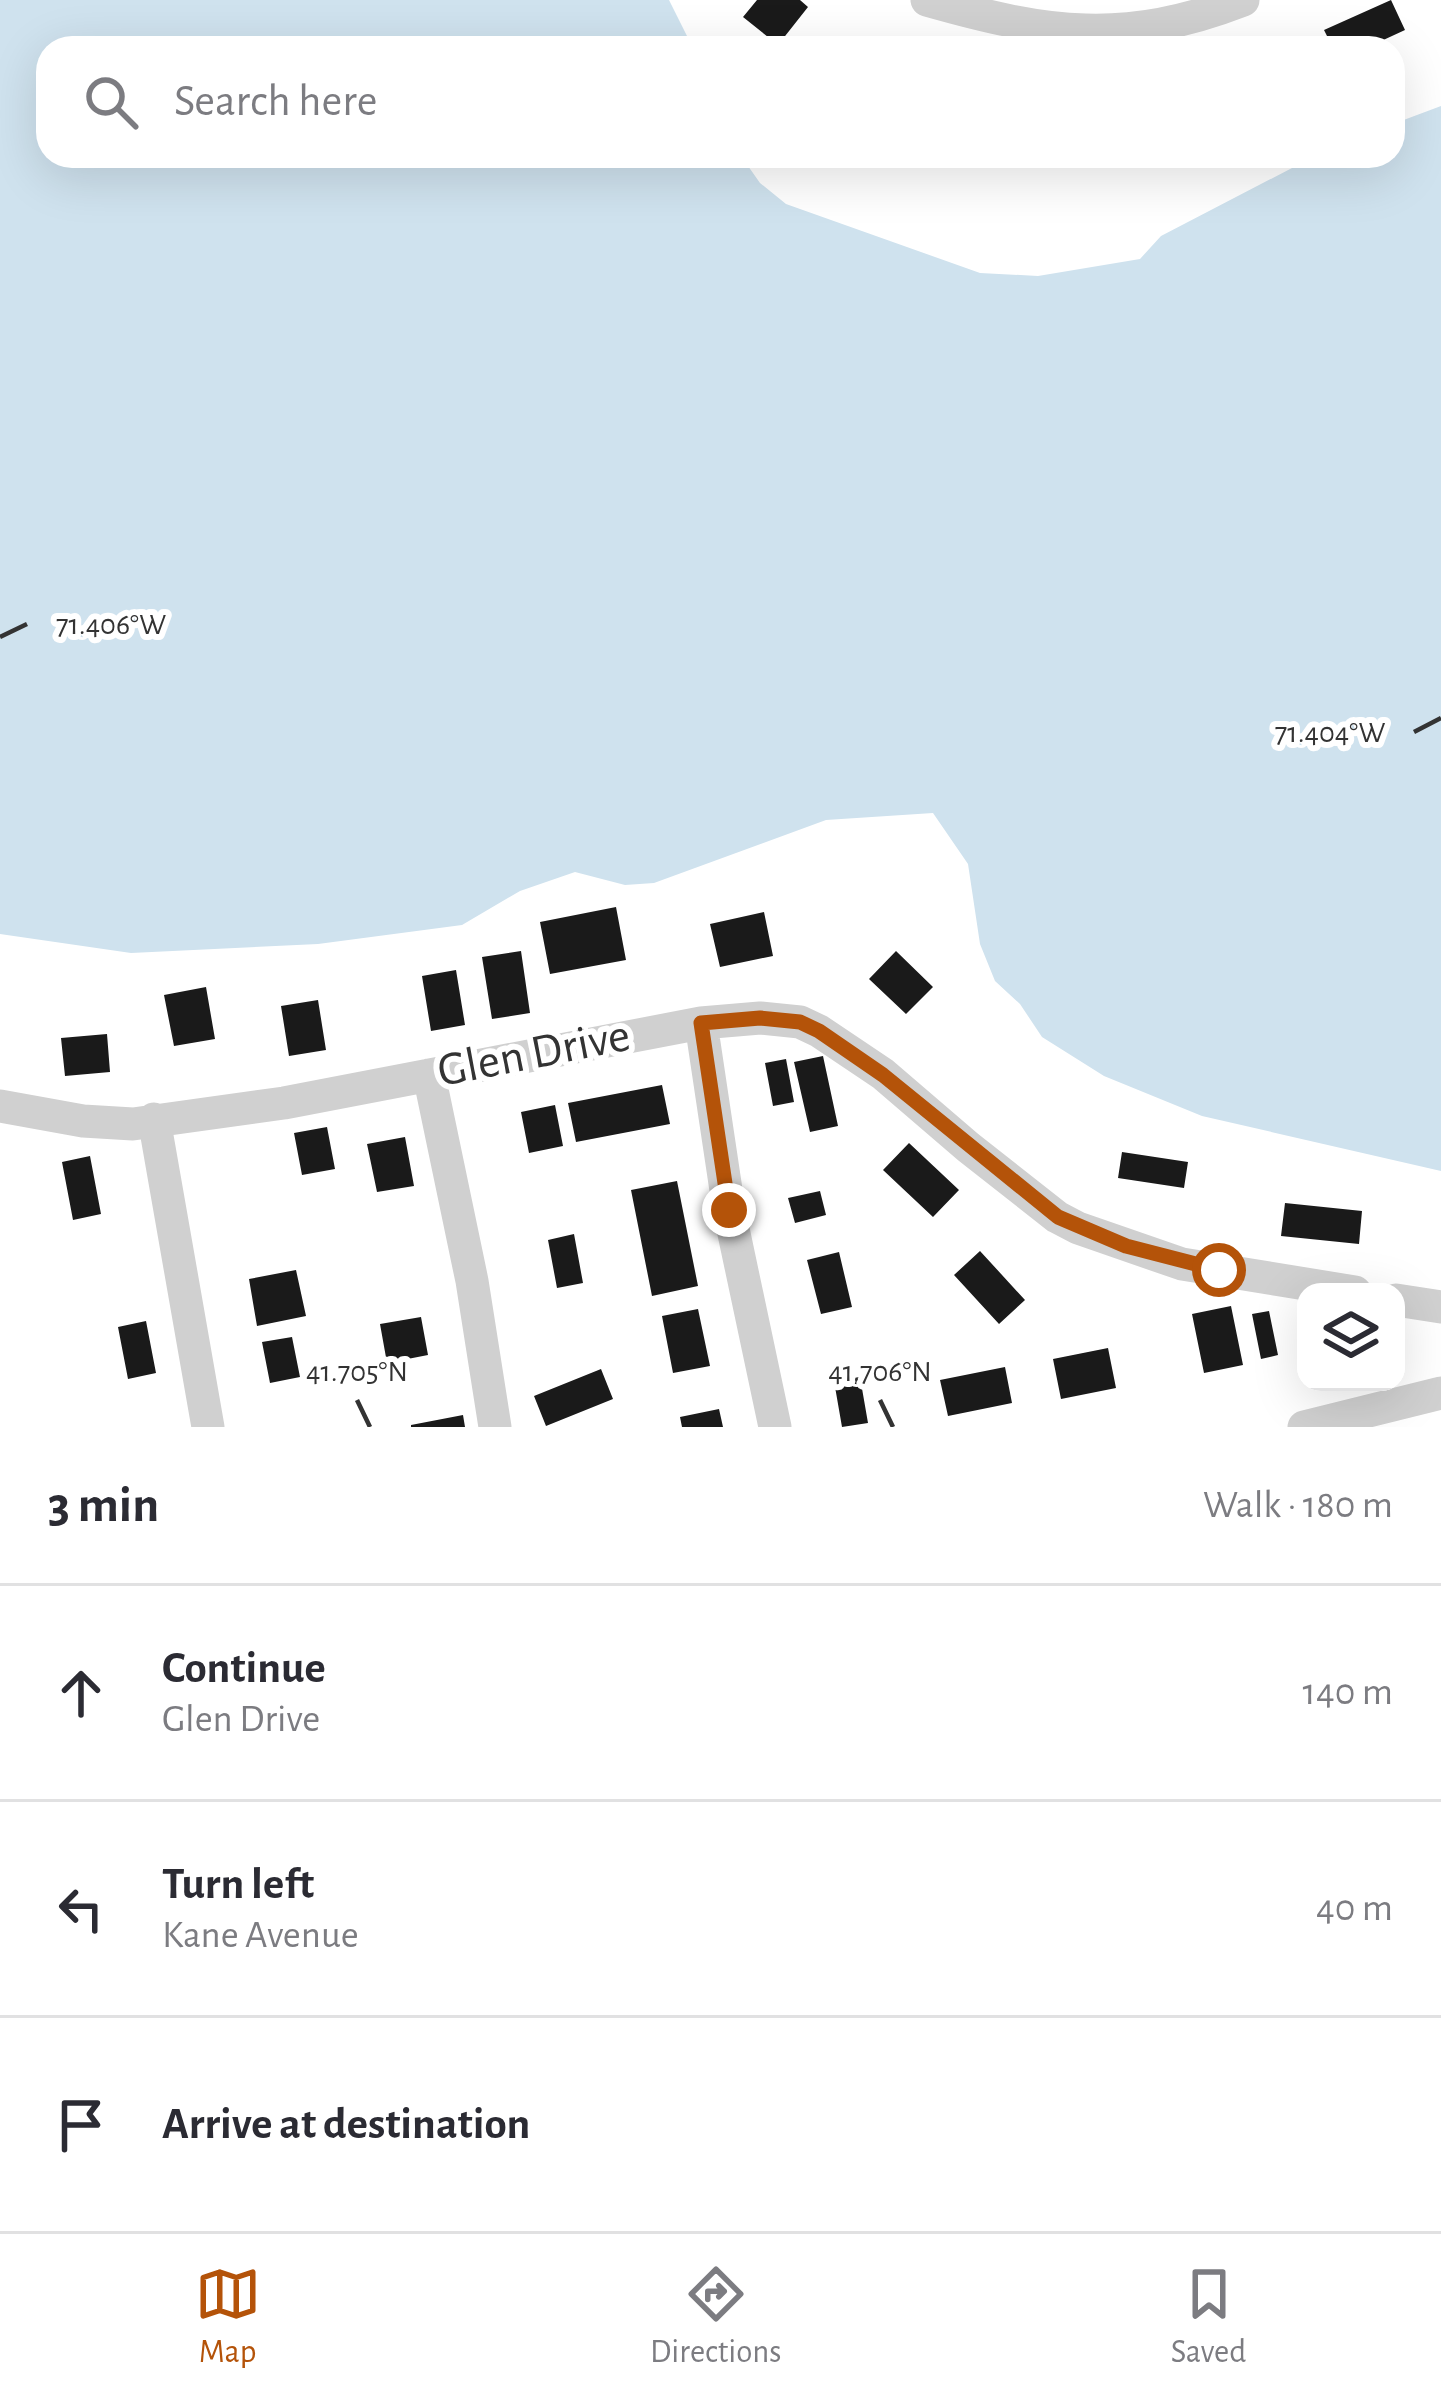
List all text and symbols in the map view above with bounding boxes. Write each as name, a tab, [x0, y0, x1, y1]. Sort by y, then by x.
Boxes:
search box	[36, 36, 1405, 168]
icon: search	[78, 69, 144, 135]
text: Search here	[174, 79, 377, 124]
text: 71.406°W	[56, 610, 166, 640]
text: 71.404°W	[1275, 718, 1385, 748]
street label: Glen Drive	[434, 1012, 634, 1096]
route end	[702, 1183, 756, 1237]
route start	[1192, 1243, 1246, 1297]
map controls	[1297, 1283, 1405, 1391]
button: layers	[1297, 1283, 1405, 1391]
text: 41.705°N	[306, 1357, 408, 1387]
text: 41.706°N	[828, 1357, 932, 1387]
text: 3 min	[48, 1480, 159, 1531]
text: Walk · 180 m	[1203, 1486, 1393, 1525]
text: Continue	[162, 1646, 326, 1691]
icon: ahead	[48, 1660, 114, 1726]
text: 140 m	[1303, 1673, 1393, 1712]
text: Glen Drive	[162, 1700, 320, 1739]
text: Turn left	[162, 1862, 314, 1907]
icon: left	[48, 1876, 114, 1942]
text: 40 m	[1316, 1889, 1393, 1928]
text: Kane Avenue	[162, 1916, 359, 1955]
icon: arrive	[48, 2092, 114, 2158]
text: Arrive at destination	[162, 2102, 530, 2147]
tab: Map	[195, 2261, 261, 2373]
tab: Directions	[650, 2261, 781, 2373]
tab: Saved	[1171, 2261, 1246, 2373]

